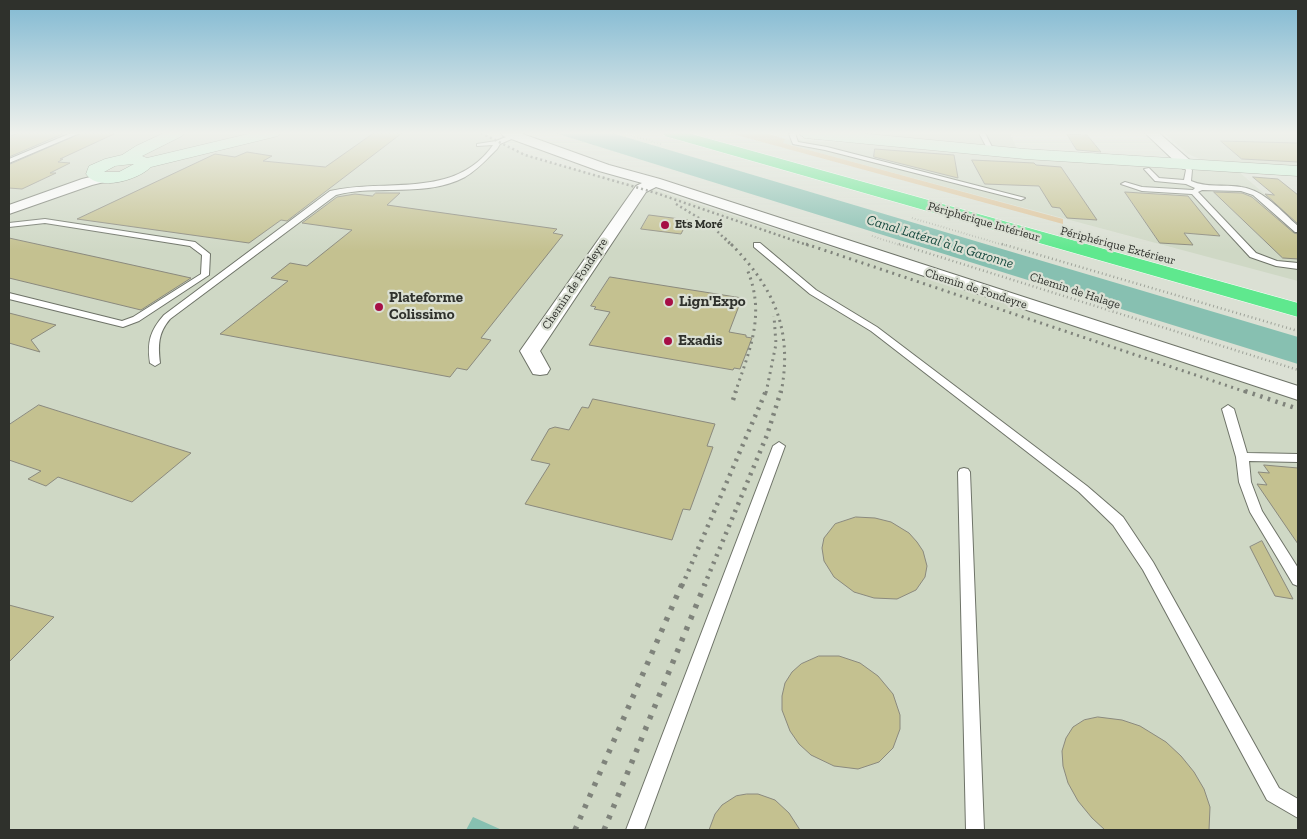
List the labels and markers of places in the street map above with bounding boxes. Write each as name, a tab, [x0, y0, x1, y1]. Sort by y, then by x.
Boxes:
place label: Ets Moré	[675, 218, 723, 232]
marker: Ets Moré	[659, 219, 671, 231]
place label: Plateforme Colissimo	[389, 289, 463, 324]
place label: Lign'Expo	[679, 293, 746, 311]
marker: Lign'Expo	[663, 296, 675, 308]
marker: Plateforme Colissimo	[373, 301, 385, 313]
place label: Exadis	[678, 332, 722, 350]
marker: Exadis	[662, 335, 674, 347]

